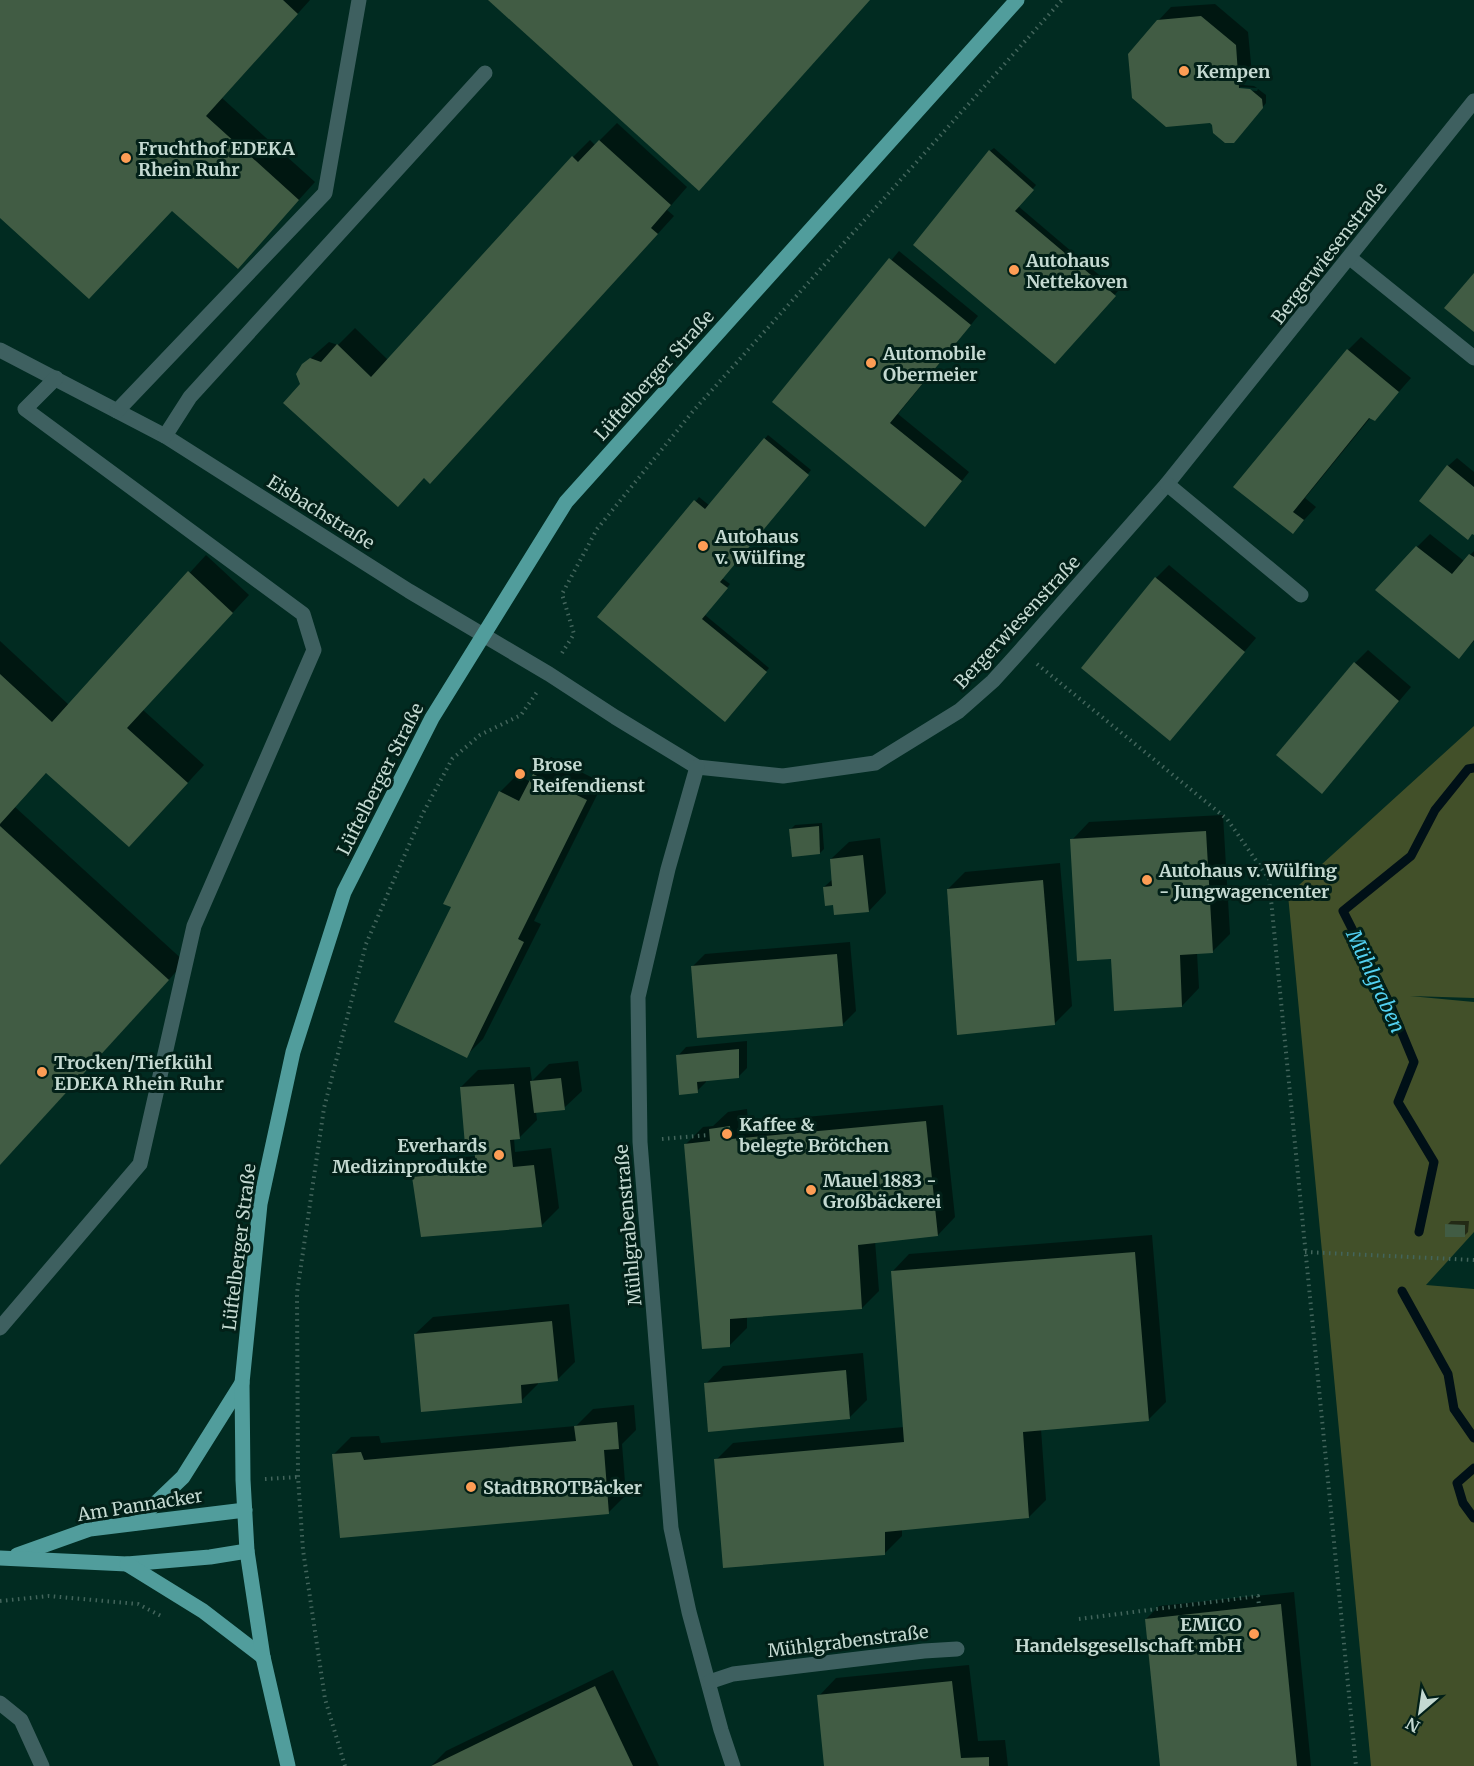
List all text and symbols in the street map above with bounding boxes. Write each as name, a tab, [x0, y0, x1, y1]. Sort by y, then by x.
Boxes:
place label: Kempen	[1196, 60, 1270, 83]
marker: Kempen	[1177, 64, 1191, 78]
place label: Fruchthof EDEKA Rhein Ruhr	[138, 137, 295, 181]
marker: Fruchthof EDEKA Rhein Ruhr	[119, 151, 133, 165]
street label: Bergerwiesenstraße	[1266, 177, 1392, 329]
place label: Autohaus Nettekoven	[1025, 249, 1128, 293]
marker: Autohaus Nettekoven	[1007, 263, 1021, 277]
street label: Lüftelberger Straße	[589, 305, 719, 445]
place label: Automobile Obermeier	[882, 342, 986, 386]
marker: Automobile Obermeier	[864, 356, 878, 370]
street label: Eisbachstraße	[263, 470, 379, 554]
place label: Autohaus v. Wülfing	[714, 525, 805, 569]
marker: Autohaus v. Wülfing	[696, 539, 710, 553]
street label: Bergerwiesenstraße	[949, 551, 1085, 693]
street label: Lüftelberger Straße	[332, 699, 428, 859]
place label: Brose Reifendienst	[532, 753, 646, 797]
marker: Brose Reifendienst	[513, 767, 527, 781]
place label: Autohaus v. Wülfing - Jungwagencenter	[1158, 859, 1337, 903]
marker: Autohaus v. Wülfing - Jungwagencenter	[1140, 873, 1154, 887]
water label: Mühlgraben	[1341, 924, 1411, 1037]
place label: Trocken/Tiefkühl EDEKA Rhein Ruhr	[54, 1051, 224, 1095]
marker: Trocken/Tiefkühl EDEKA Rhein Ruhr	[35, 1065, 49, 1079]
place label: Kaffee & belegte Brötchen	[739, 1113, 889, 1157]
marker: Kaffee & belegte Brötchen	[720, 1127, 734, 1141]
place label: Everhards Medizinprodukte	[332, 1134, 487, 1178]
street label: Mühlgrabenstraße	[609, 1143, 647, 1307]
marker: Everhards Medizinprodukte	[492, 1148, 506, 1162]
street label: Lüftelberger Straße	[217, 1162, 261, 1332]
place label: Mauel 1883 - Großbäckerei	[823, 1169, 941, 1213]
marker: Mauel 1883 - Großbäckerei	[804, 1183, 818, 1197]
place label: StadtBROTBäcker	[483, 1476, 642, 1499]
marker: StadtBROTBäcker	[464, 1480, 478, 1494]
street label: Am Pannacker	[75, 1484, 204, 1526]
place label: EMICO Handelsgesellschaft mbH	[1015, 1613, 1242, 1657]
street label: Mühlgrabenstraße	[766, 1620, 930, 1662]
marker: EMICO Handelsgesellschaft mbH	[1247, 1627, 1261, 1641]
north arrow	[1390, 1682, 1450, 1742]
text: N	[1402, 1713, 1423, 1737]

